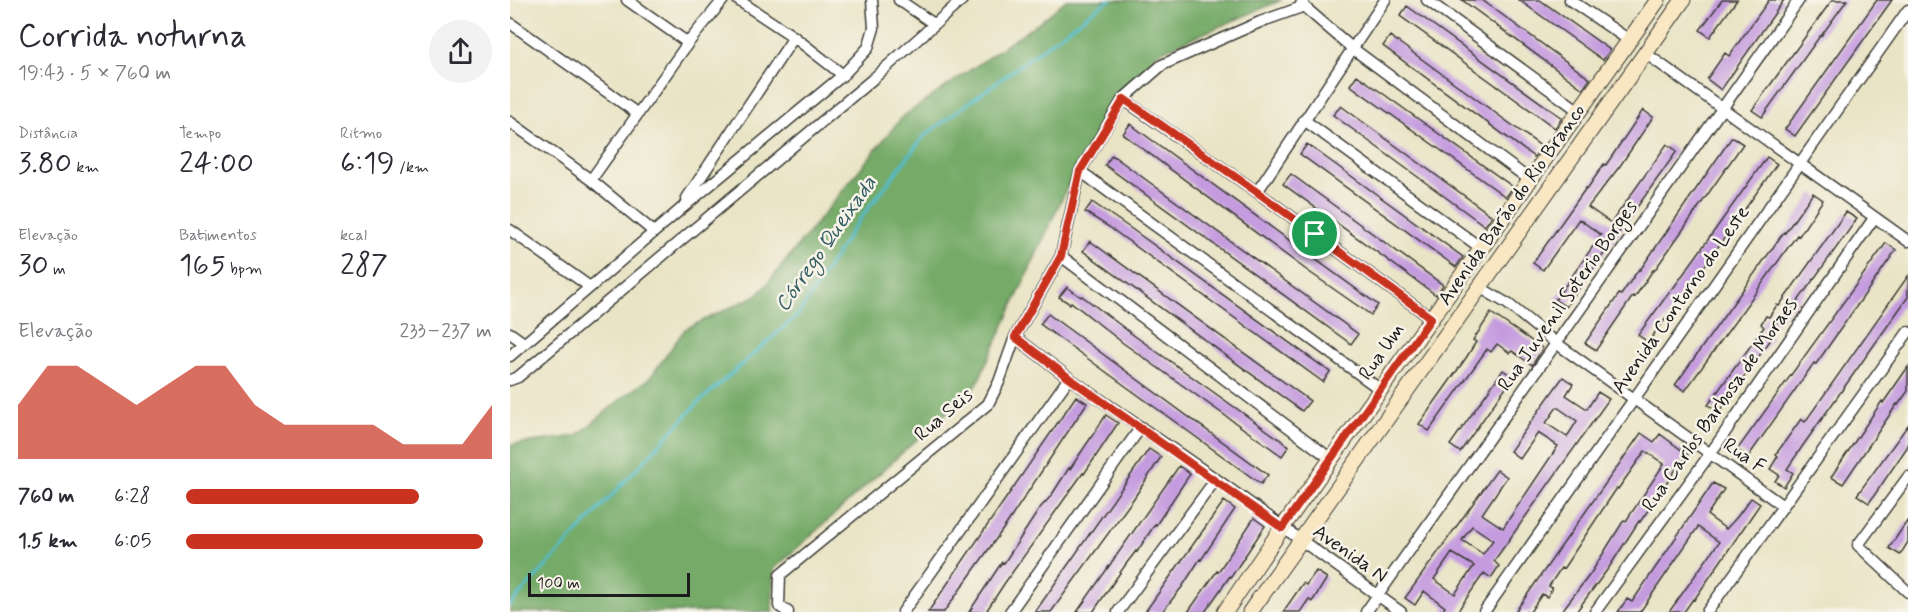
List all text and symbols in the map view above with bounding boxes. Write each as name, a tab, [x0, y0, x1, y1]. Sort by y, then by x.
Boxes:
text: Corrida noturna	[18, 15, 247, 59]
button: share	[429, 20, 492, 83]
text: 19:43 · 5 × 760 m	[18, 60, 171, 87]
street label: Avenida Barão do Rio Branco	[1432, 99, 1592, 311]
text: Distância	[18, 123, 78, 144]
text: Tempo	[179, 123, 221, 144]
text: Ritmo	[340, 123, 382, 144]
text: 3.80	[18, 144, 72, 183]
text: 24:00	[179, 144, 254, 183]
text: 6:19	[340, 144, 395, 183]
text: km	[72, 157, 100, 178]
text: /km	[395, 157, 429, 178]
water label: Córrego Queixada	[769, 171, 885, 318]
street label: Rua Juvenil Soterio Borges	[1492, 195, 1645, 397]
street label: Avenida Contorno do Leste	[1606, 200, 1756, 399]
pin	[1289, 208, 1340, 259]
icon: arrive	[1298, 217, 1331, 250]
text: Elevação	[18, 225, 78, 246]
text: Batimentos	[179, 225, 257, 246]
text: kcal	[340, 225, 367, 246]
text: 30	[18, 246, 49, 285]
text: 165	[179, 246, 226, 285]
text: 287	[340, 246, 388, 285]
text: m	[49, 259, 66, 280]
text: bpm	[226, 259, 262, 280]
street label: Rua Carlos Barbosa de Moraes	[1636, 293, 1804, 517]
text: Elevação	[18, 318, 93, 345]
text: 233–237 m	[399, 318, 492, 345]
street label: Rua Um	[1353, 318, 1411, 386]
street label: Rua Seis	[909, 382, 979, 448]
street label: Rua F	[1717, 432, 1771, 480]
text: 760 m	[18, 483, 75, 510]
text: 6:28	[114, 483, 150, 510]
street label: Avenida N	[1307, 518, 1393, 590]
text: 1.5 km	[18, 528, 78, 555]
text: 6:05	[114, 528, 151, 555]
scale bar	[528, 570, 690, 598]
text: 100 m	[537, 573, 580, 594]

